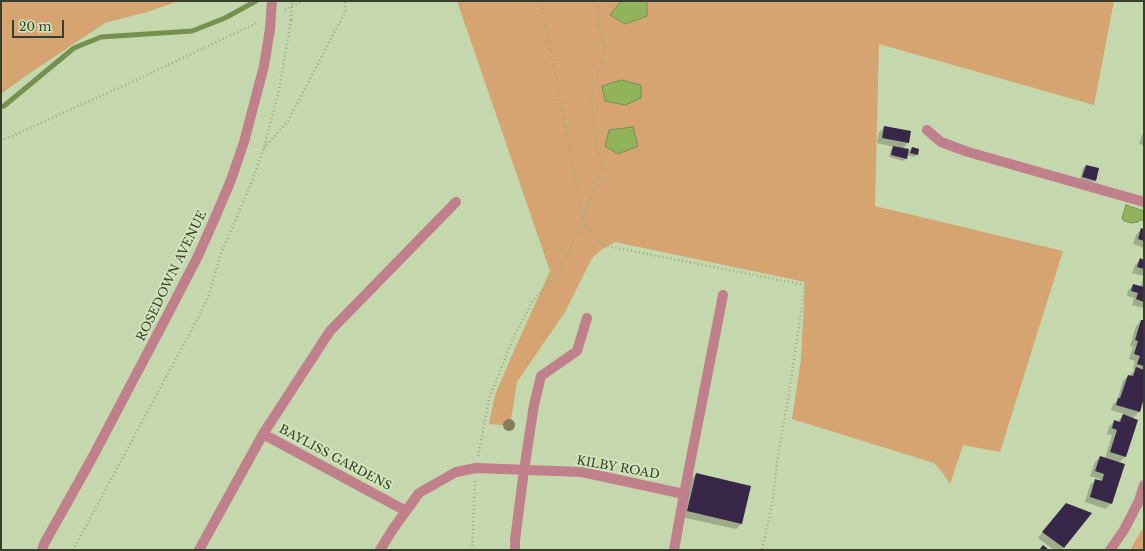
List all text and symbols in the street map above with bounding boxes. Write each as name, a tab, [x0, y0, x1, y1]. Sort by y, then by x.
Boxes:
scale bar	[14, 12, 66, 38]
text: 20 m	[19, 19, 51, 34]
street label: ROSEDOWN AVENUE	[134, 208, 210, 344]
street label: BAYLISS GARDENS	[276, 422, 394, 494]
street label: KILBY ROAD	[575, 454, 661, 482]

